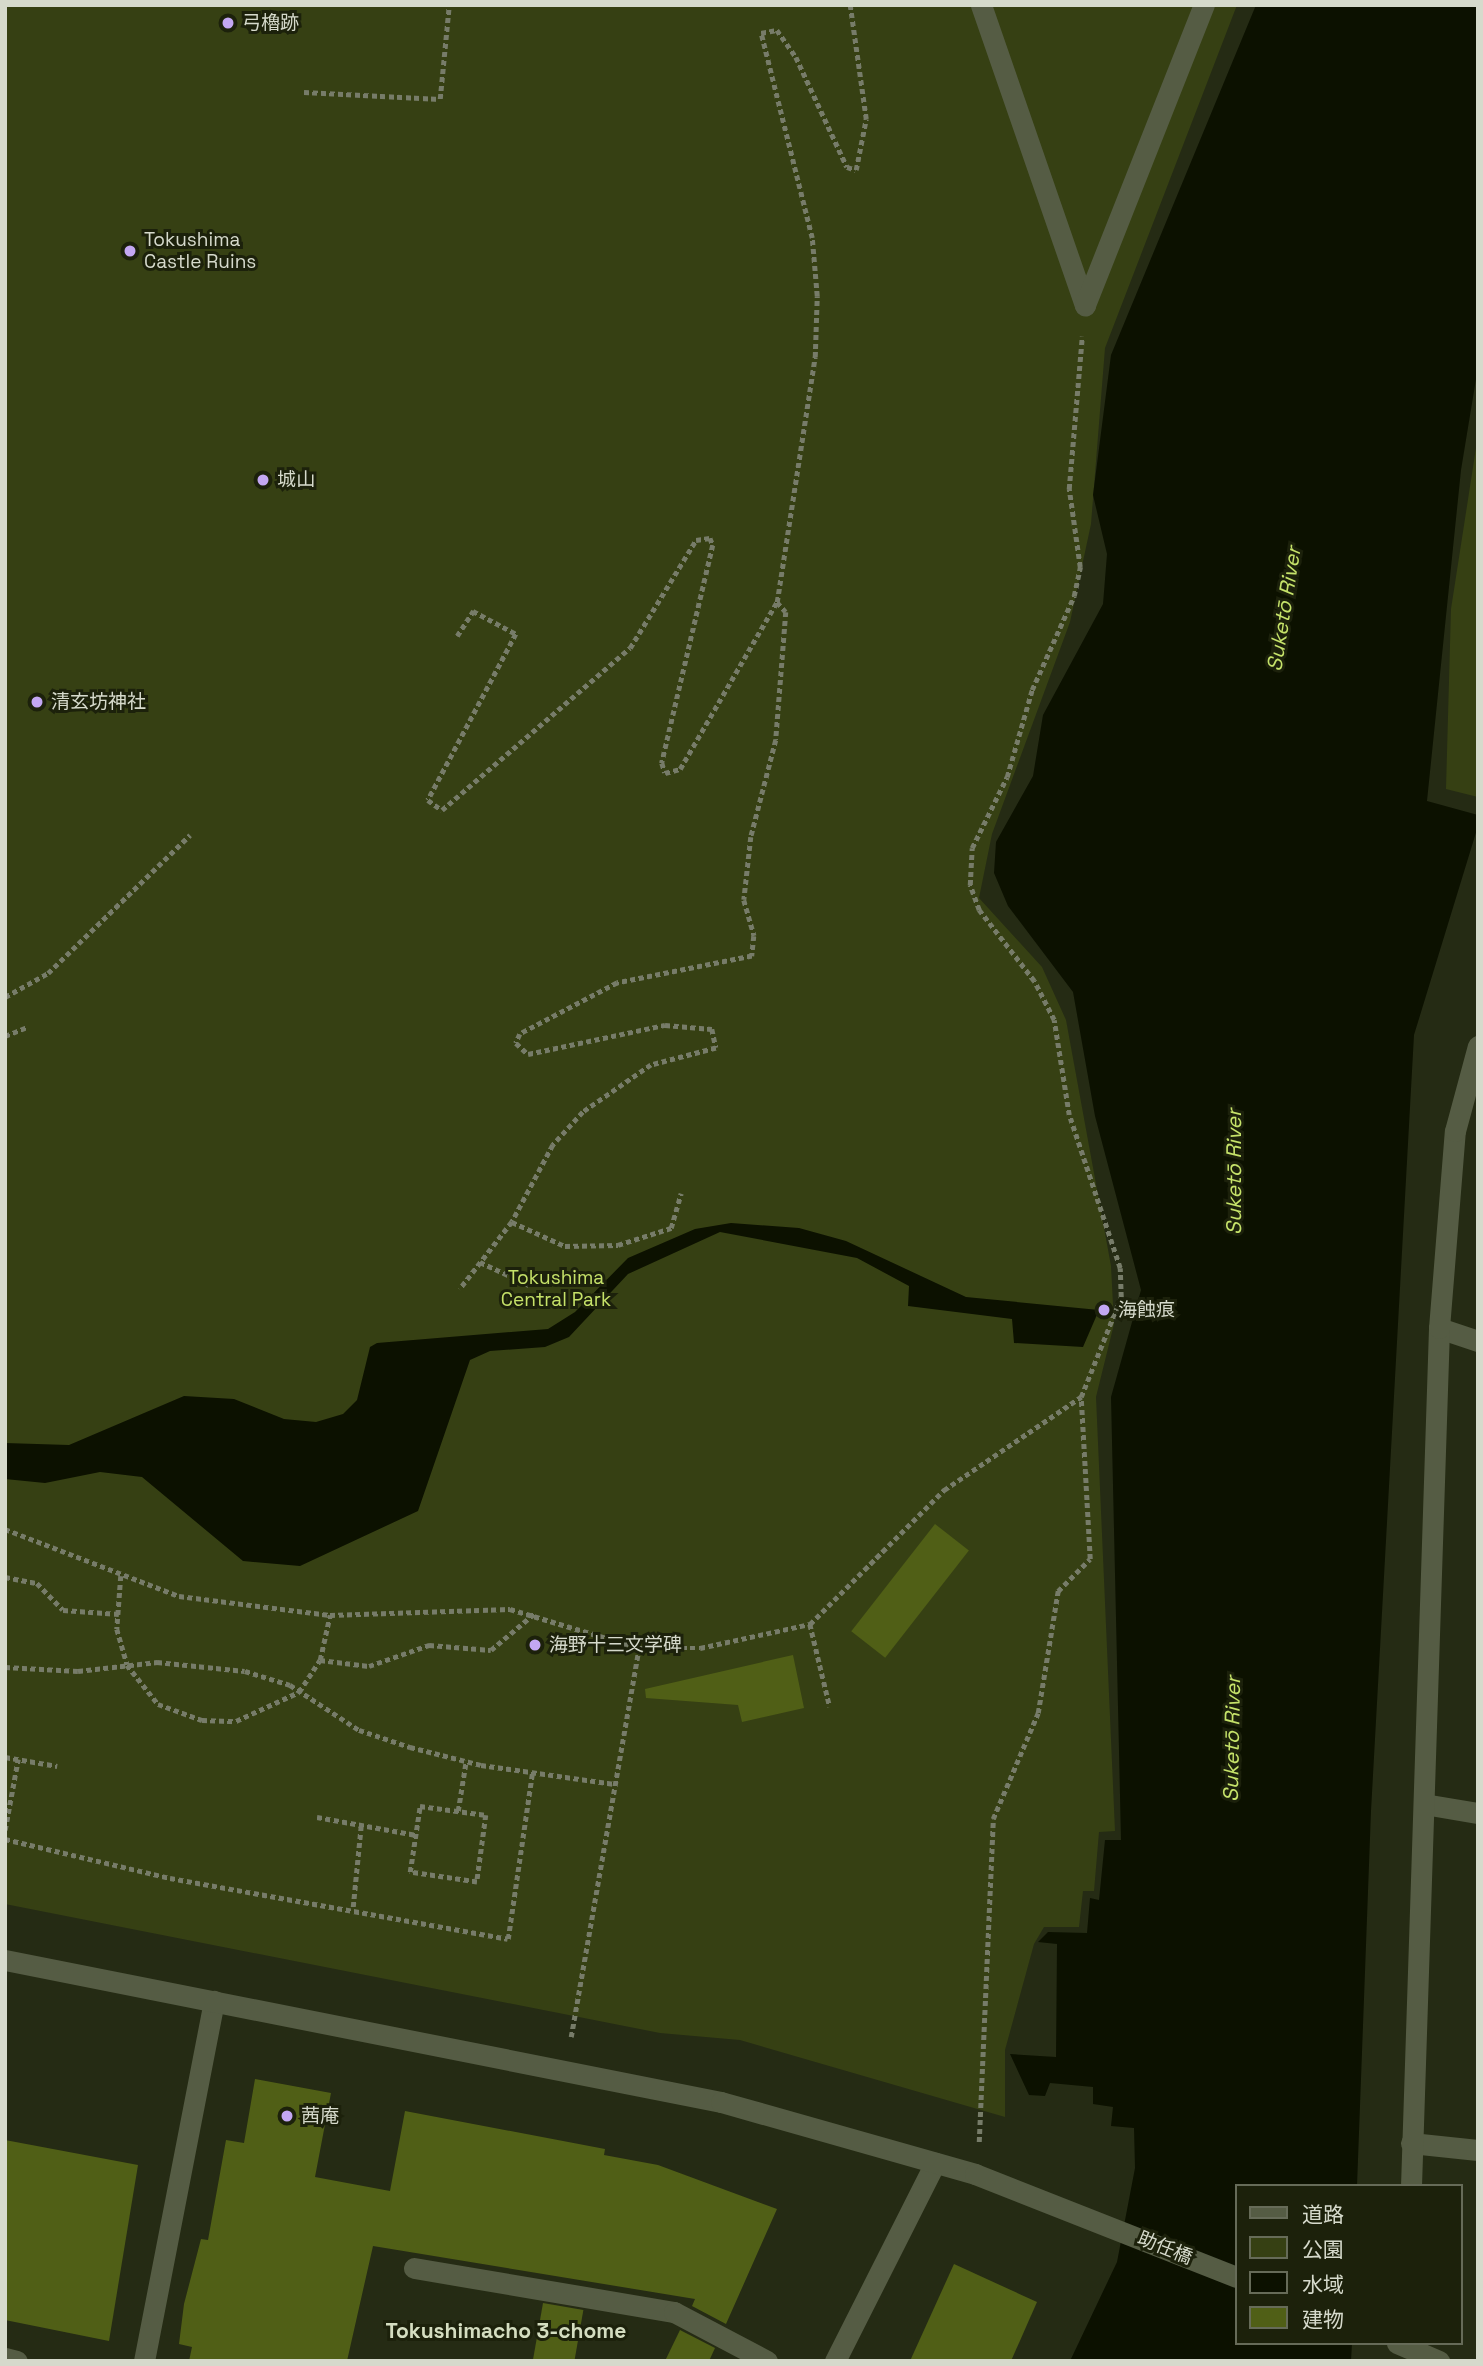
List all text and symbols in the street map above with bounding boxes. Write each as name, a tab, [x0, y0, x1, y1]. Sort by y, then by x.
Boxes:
place label: 弓櫓跡	[242, 12, 299, 34]
marker: 弓櫓跡	[220, 15, 236, 31]
place label: Tokushima Castle Ruins	[144, 229, 256, 273]
marker: Tokushima Castle Ruins	[122, 243, 138, 259]
place label: 城山	[277, 469, 315, 491]
marker: 城山	[255, 472, 271, 488]
water label: Suketō River	[1262, 545, 1306, 673]
place label: 清玄坊神社	[51, 691, 146, 713]
marker: 清玄坊神社	[29, 694, 45, 710]
water label: Suketō River	[1221, 1109, 1247, 1235]
park label: Tokushima Central Park	[501, 1267, 611, 1311]
place label: 海蝕痕	[1118, 1299, 1175, 1321]
marker: 海蝕痕	[1096, 1302, 1112, 1318]
place label: 海野十三文学碑	[549, 1634, 682, 1656]
marker: 海野十三文学碑	[527, 1637, 543, 1653]
water label: Suketō River	[1218, 1676, 1246, 1802]
place label: 茜庵	[301, 2105, 339, 2127]
marker: 茜庵	[279, 2108, 295, 2124]
legend	[1234, 2184, 1462, 2345]
text: 道路	[1302, 2201, 1344, 2228]
street label: 助任橋	[1134, 2227, 1196, 2269]
text: 公園	[1302, 2236, 1344, 2263]
text: 水域	[1302, 2271, 1344, 2298]
text: 建物	[1302, 2306, 1344, 2333]
district label: Tokushimacho 3-chome	[386, 2318, 626, 2344]

